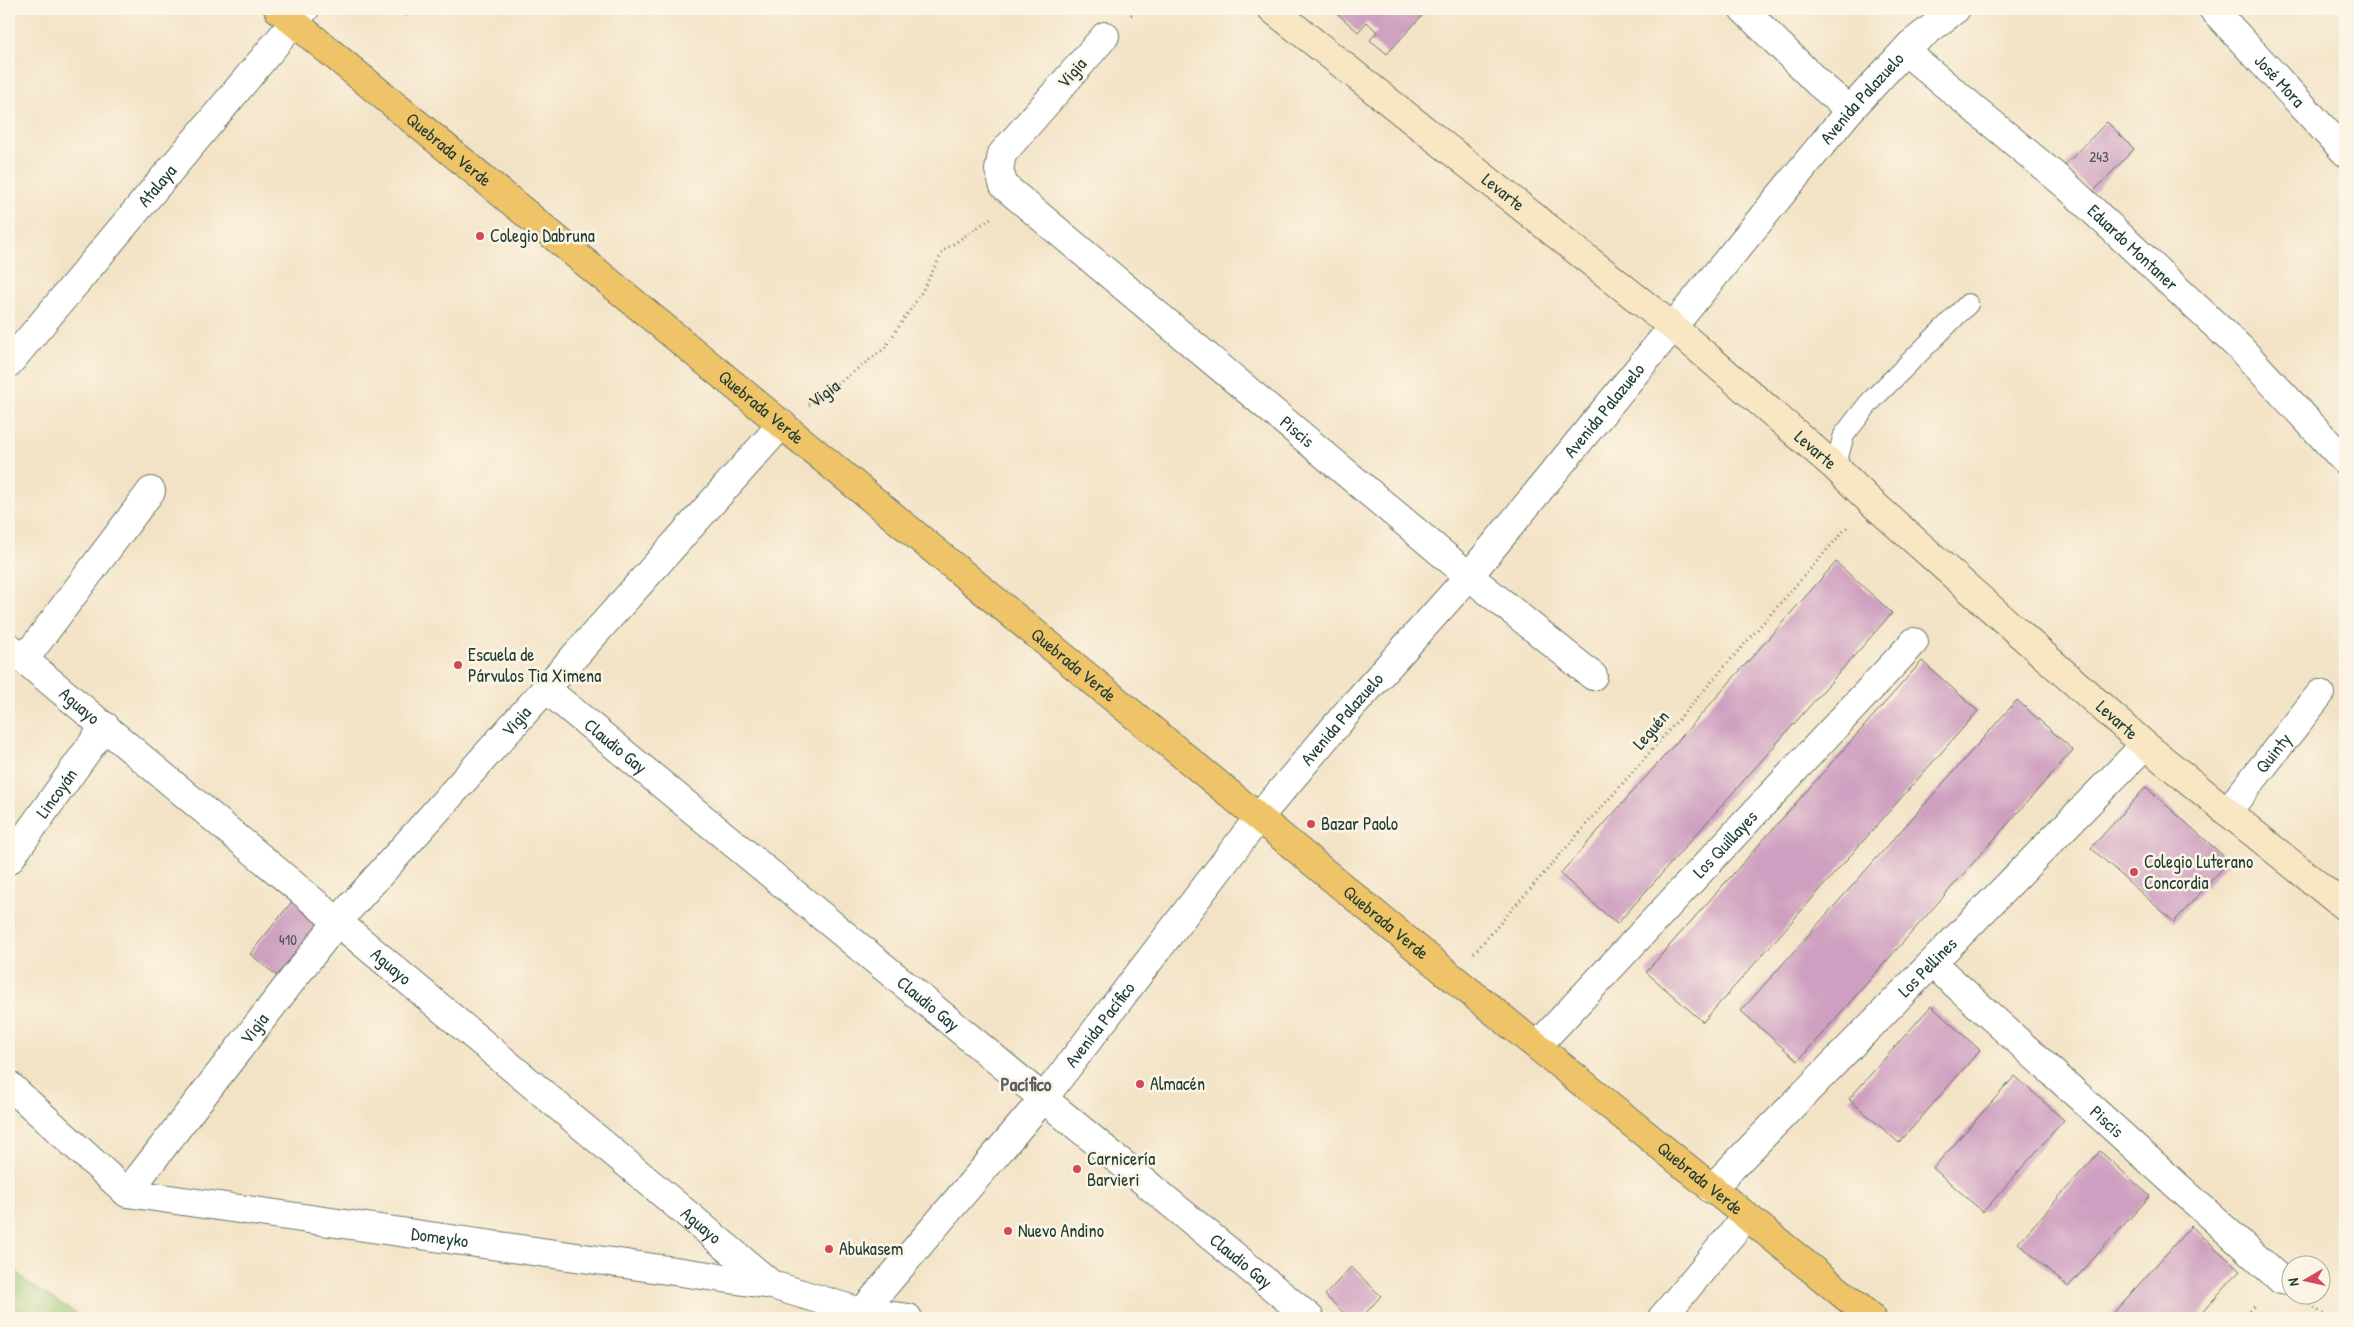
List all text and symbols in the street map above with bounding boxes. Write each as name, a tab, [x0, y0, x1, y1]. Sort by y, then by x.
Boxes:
street label: Avenida Palazuelo	[1814, 46, 1909, 149]
street label: José Mora	[2249, 49, 2311, 113]
street label: Vigia	[1051, 52, 1092, 93]
street label: Quebrada Verde	[401, 106, 497, 192]
house number: 243	[2089, 146, 2109, 167]
street label: Atalaya	[132, 159, 182, 212]
street label: Levarte	[1477, 167, 1530, 217]
street label: Eduardo Montaner	[2082, 198, 2184, 296]
place label: Colegio Dabruna	[490, 223, 595, 248]
marker: Colegio Dabruna	[474, 230, 486, 242]
street label: Avenida Palazuelo	[1558, 358, 1650, 463]
street label: Quebrada Verde	[713, 364, 809, 450]
street label: Vigia	[803, 373, 845, 413]
street label: Piscis	[1275, 410, 1320, 453]
street label: Levarte	[1789, 424, 1842, 475]
street label: Quebrada Verde	[1026, 622, 1122, 707]
place label: Escuela de Párvulos Tia Ximena	[468, 642, 601, 688]
marker: Escuela de Párvulos Tia Ximena	[452, 659, 464, 671]
street label: Avenida Palazuelo	[1295, 667, 1389, 771]
street label: Aguayo	[54, 681, 106, 730]
street label: Levarte	[2091, 694, 2144, 745]
street label: Vigia	[496, 700, 536, 742]
street label: Leguén	[1627, 705, 1675, 755]
street label: Claudio Gay	[579, 712, 653, 779]
street label: Quinty	[2249, 727, 2297, 778]
street label: Lincoyán	[30, 763, 83, 823]
street label: Los Quillayes	[1687, 804, 1763, 883]
place label: Bazar Paolo	[1321, 811, 1398, 836]
marker: Bazar Paolo	[1305, 818, 1317, 830]
place label: Colegio Luterano Concordia	[2144, 849, 2253, 895]
marker: Colegio Luterano Concordia	[2128, 866, 2140, 878]
street label: Quebrada Verde	[1338, 879, 1434, 965]
house number: 410	[279, 929, 297, 950]
street label: Los Pellines	[1892, 931, 1963, 1003]
street label: Aguayo	[366, 942, 417, 990]
street label: Claudio Gay	[892, 970, 966, 1037]
street label: Avenida Pacífico	[1059, 976, 1141, 1072]
street label: Vigia	[234, 1008, 274, 1049]
district label: Pacífico	[1001, 1071, 1052, 1097]
place label: Almacén	[1150, 1071, 1205, 1096]
marker: Almacén	[1134, 1078, 1146, 1090]
street label: Piscis	[2085, 1099, 2129, 1143]
street label: Quebrada Verde	[1652, 1135, 1749, 1221]
place label: Carnicería Barvieri	[1087, 1146, 1155, 1192]
marker: Carnicería Barvieri	[1071, 1163, 1083, 1175]
street label: Aguayo	[676, 1201, 727, 1250]
place label: Nuevo Andino	[1018, 1218, 1104, 1243]
street label: Domeyko	[410, 1221, 470, 1254]
marker: Nuevo Andino	[1002, 1225, 1014, 1237]
street label: Claudio Gay	[1204, 1227, 1278, 1294]
place label: Abukasem	[839, 1236, 903, 1261]
marker: Abukasem	[823, 1243, 835, 1255]
north arrow	[2282, 1254, 2332, 1304]
text: N	[2283, 1276, 2303, 1287]

